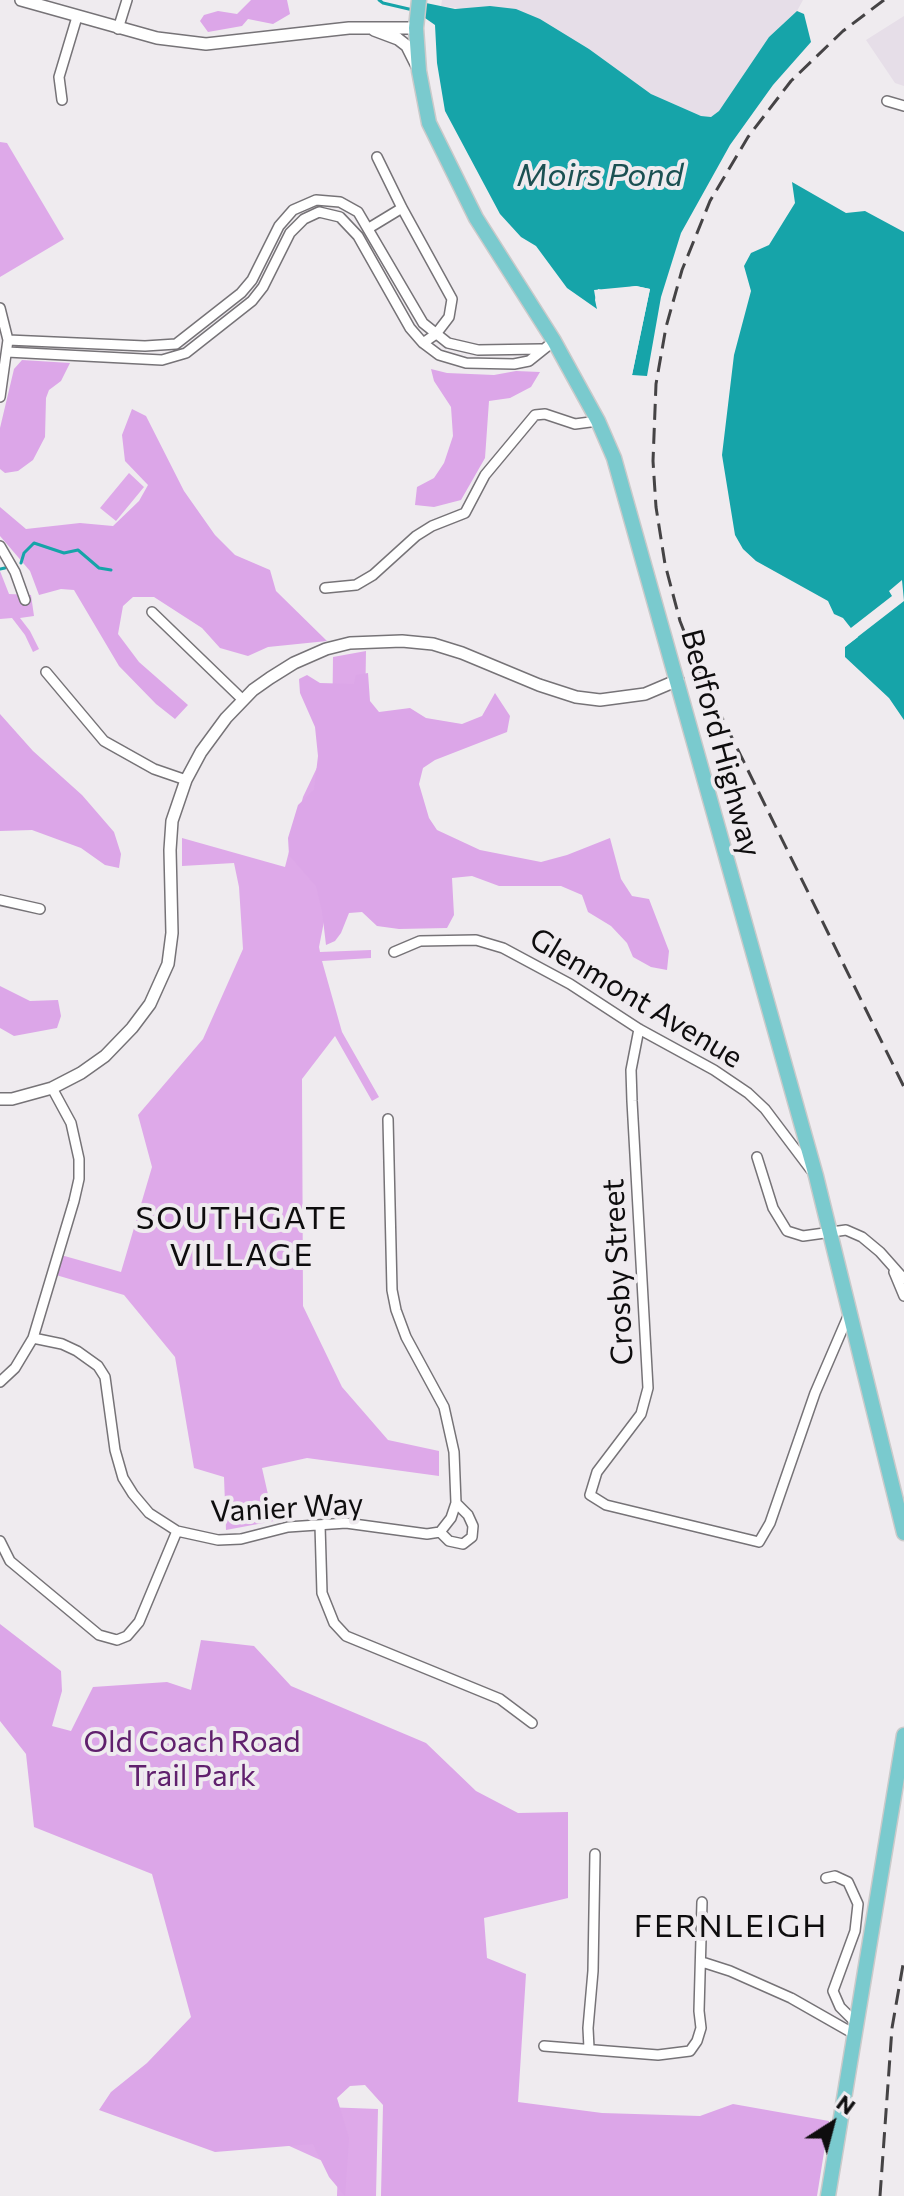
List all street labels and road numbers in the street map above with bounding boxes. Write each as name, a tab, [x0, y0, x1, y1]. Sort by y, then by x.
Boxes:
street label: Bedford Highway	[673, 625, 769, 861]
street label: Glenmont Avenue	[523, 920, 749, 1076]
street label: Crosby Street	[595, 1178, 641, 1366]
street label: Vanier Way	[210, 1486, 364, 1530]

